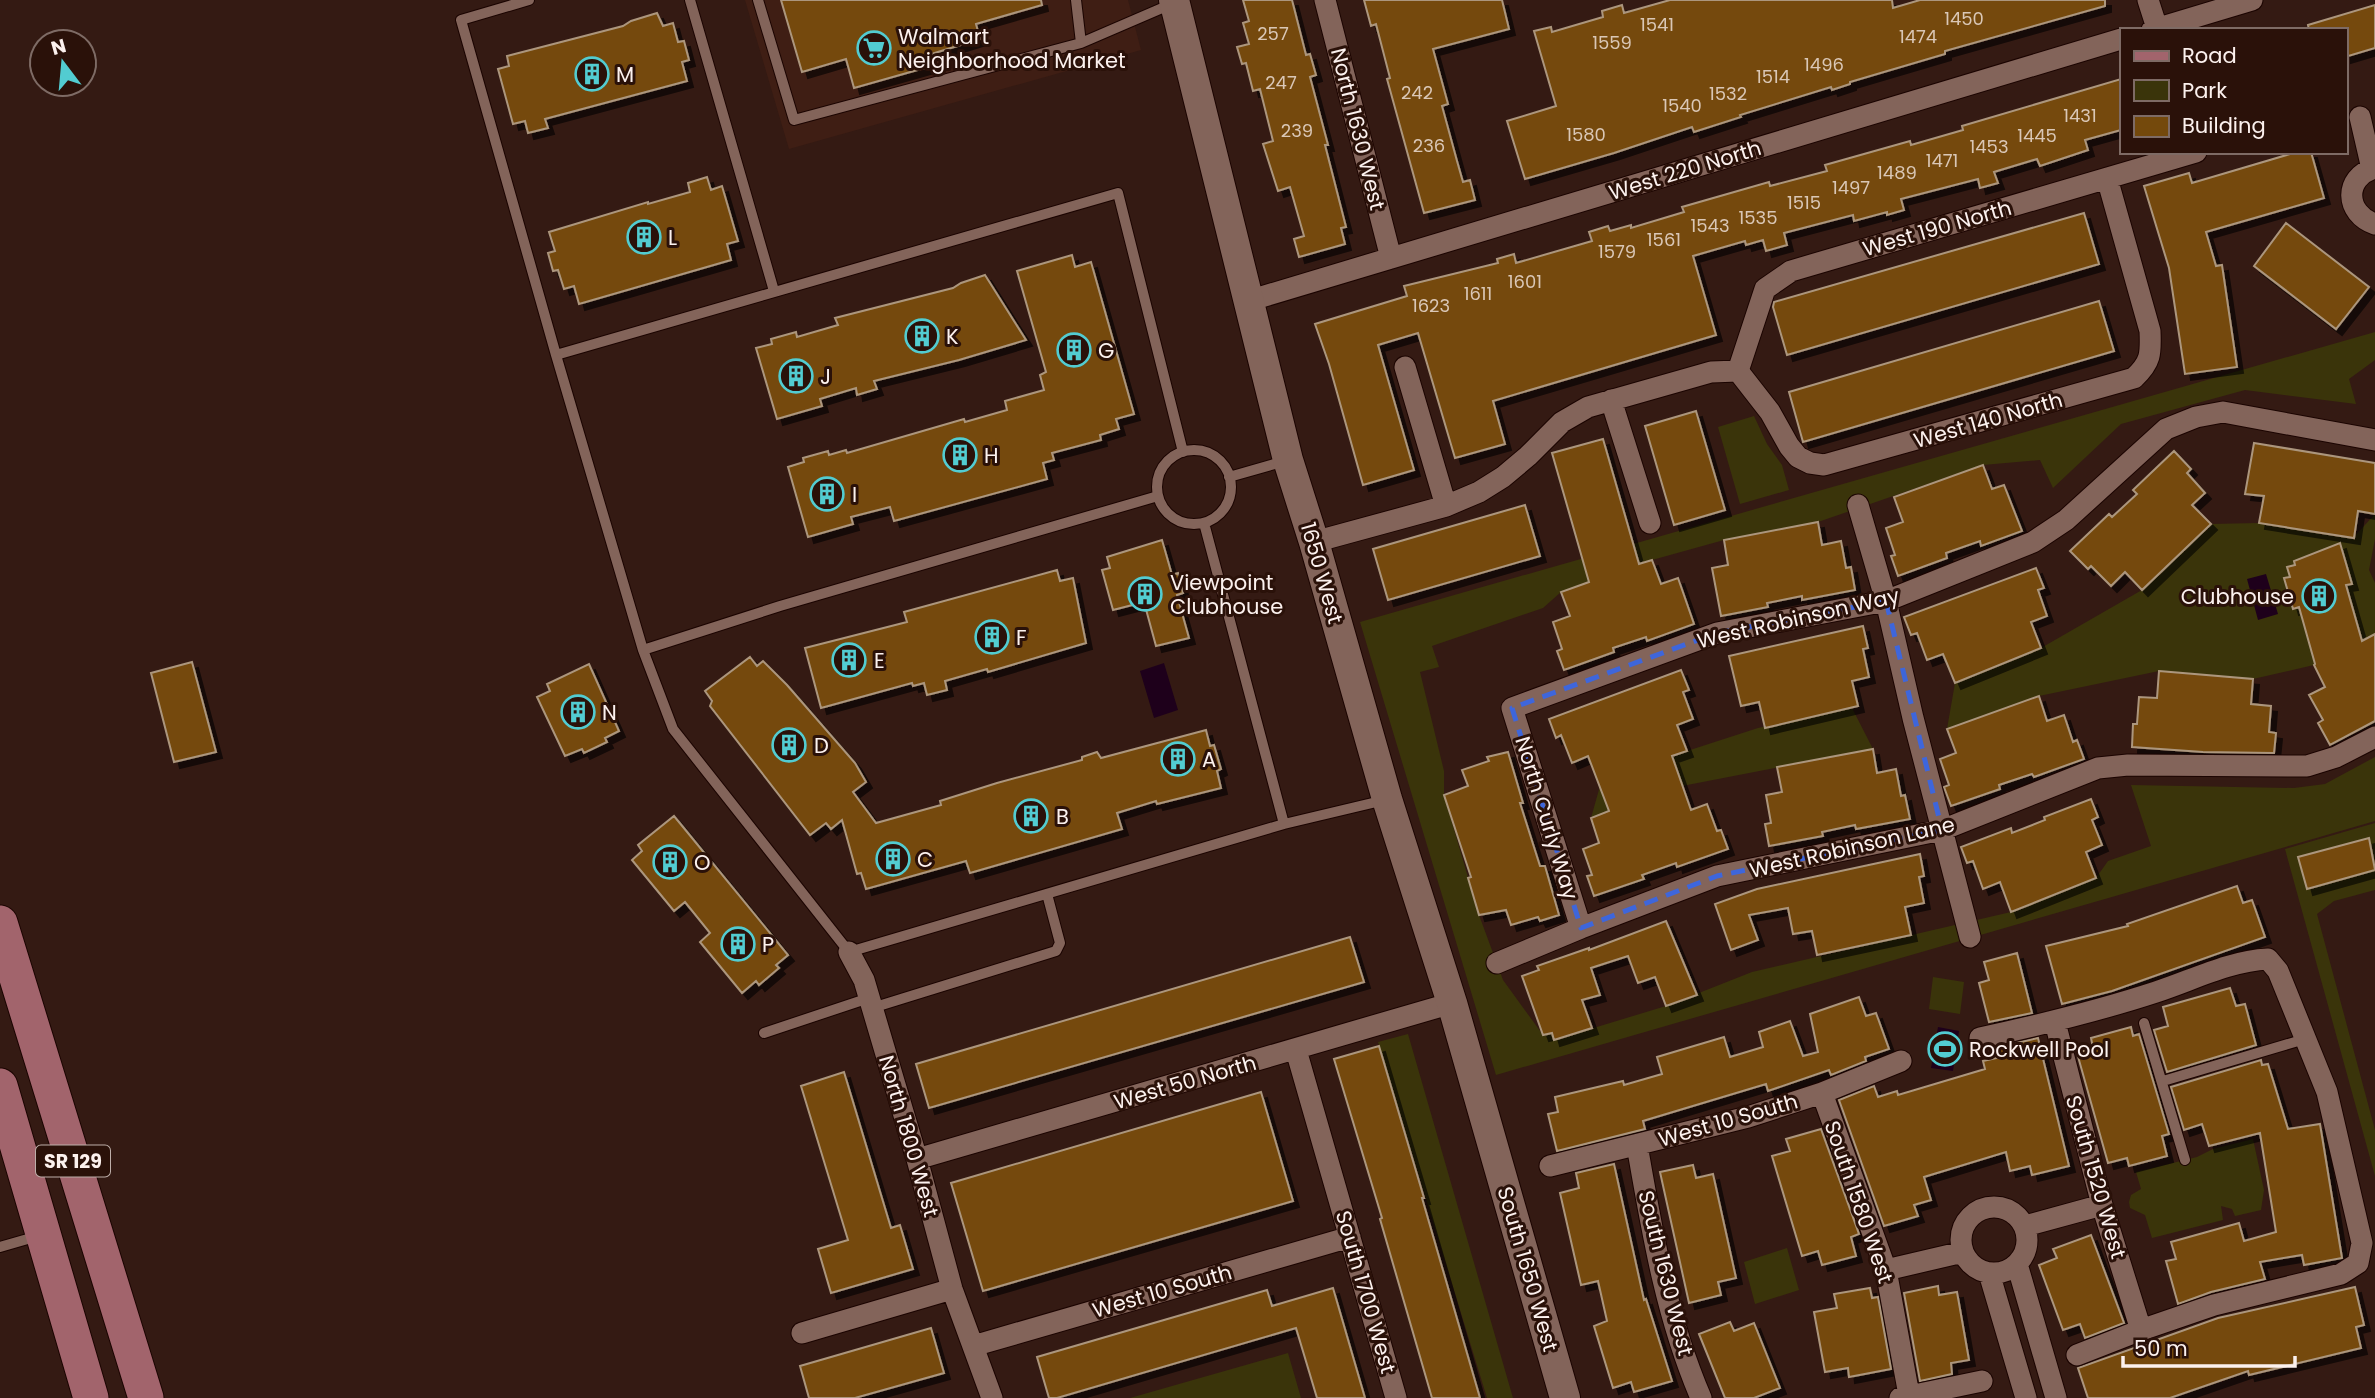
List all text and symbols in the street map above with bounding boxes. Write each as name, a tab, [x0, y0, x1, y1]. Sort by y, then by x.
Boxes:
house number: 1450	[1944, 6, 1984, 31]
house number: 1541	[1640, 12, 1674, 37]
house number: 257	[1257, 21, 1289, 46]
place label: Walmart Neighborhood Market	[898, 22, 1126, 75]
house number: 1474	[1899, 24, 1937, 49]
north arrow	[28, 28, 98, 98]
legend	[2120, 28, 2347, 154]
supermarket icon: Walmart Neighborhood Market	[855, 29, 893, 67]
house number: 1559	[1592, 30, 1632, 55]
text: N	[48, 32, 69, 62]
text: Road	[2182, 41, 2237, 70]
street label: North 1630 West	[1324, 45, 1392, 213]
house number: 1496	[1804, 52, 1844, 77]
building icon: M	[573, 55, 611, 93]
place label: M	[616, 60, 634, 89]
house number: 1514	[1756, 64, 1790, 89]
house number: 247	[1265, 70, 1297, 95]
text: Park	[2182, 76, 2227, 105]
house number: 242	[1401, 80, 1433, 105]
house number: 1532	[1709, 81, 1747, 106]
house number: 1540	[1662, 93, 1702, 118]
house number: 1431	[2063, 103, 2097, 128]
text: Building	[2182, 111, 2266, 140]
house number: 239	[1281, 118, 1313, 143]
house number: 1580	[1566, 122, 1606, 147]
house number: 1445	[2017, 123, 2057, 148]
house number: 236	[1413, 133, 1445, 158]
street label: West 220 North	[1605, 133, 1765, 207]
house number: 1453	[1970, 134, 2009, 159]
house number: 1471	[1926, 148, 1958, 173]
house number: 1489	[1877, 160, 1917, 185]
house number: 1497	[1832, 175, 1870, 200]
house number: 1515	[1787, 190, 1821, 215]
street label: West 190 North	[1859, 193, 2015, 263]
house number: 1535	[1739, 205, 1777, 230]
house number: 1543	[1691, 213, 1730, 238]
building icon: L	[625, 218, 663, 256]
place label: L	[668, 223, 677, 252]
house number: 1561	[1647, 227, 1681, 252]
house number: 1579	[1598, 239, 1636, 264]
house number: 1601	[1508, 269, 1542, 294]
house number: 1611	[1464, 281, 1492, 306]
house number: 1623	[1412, 293, 1450, 318]
building icon: K	[903, 317, 941, 355]
place label: K	[946, 322, 959, 351]
building icon: G	[1055, 331, 1093, 369]
place label: G	[1098, 336, 1114, 365]
building icon: J	[777, 357, 815, 395]
place label: J	[820, 362, 831, 391]
street label: West 140 North	[1910, 385, 2066, 455]
building icon: H	[941, 436, 979, 474]
place label: H	[984, 441, 999, 470]
building icon: I	[808, 475, 846, 513]
place label: I	[852, 480, 857, 509]
street label: 1650 West	[1294, 519, 1350, 627]
place label: Viewpoint Clubhouse	[1170, 568, 1283, 621]
building icon: Viewpoint Clubhouse	[1126, 575, 1164, 613]
building icon: Clubhouse	[2300, 577, 2338, 615]
street label: West Robinson Way	[1694, 581, 1902, 655]
place label: Clubhouse	[2181, 582, 2294, 611]
building icon: F	[973, 618, 1011, 656]
place label: F	[1016, 623, 1027, 652]
building icon: E	[830, 641, 868, 679]
place label: E	[874, 646, 885, 675]
building icon: N	[559, 693, 597, 731]
place label: N	[602, 698, 617, 727]
building icon: D	[770, 726, 808, 764]
place label: D	[814, 731, 829, 760]
street label: North Curly Way	[1508, 733, 1586, 903]
building icon: A	[1159, 740, 1197, 778]
place label: A	[1202, 745, 1216, 774]
building icon: B	[1012, 797, 1050, 835]
place label: B	[1056, 802, 1069, 831]
street label: West Robinson Lane	[1746, 809, 1958, 885]
building icon: C	[874, 840, 912, 878]
building icon: O	[651, 843, 689, 881]
place label: C	[917, 845, 933, 874]
place label: O	[694, 848, 711, 877]
building icon: P	[719, 925, 757, 963]
place label: P	[762, 930, 774, 959]
sports icon: Rockwell Pool	[1926, 1030, 1964, 1068]
place label: Rockwell Pool	[1969, 1035, 2109, 1064]
street label: West 50 North	[1110, 1048, 1260, 1116]
street label: North 1800 West	[872, 1052, 946, 1220]
street label: West 10 South	[1655, 1086, 1801, 1154]
street label: South 1520 West	[2059, 1092, 2133, 1262]
street label: South 1580 West	[1818, 1117, 1900, 1287]
road number: SR 129	[36, 1146, 110, 1176]
street label: South 1650 West	[1491, 1183, 1565, 1355]
street label: South 1630 West	[1631, 1187, 1701, 1359]
street label: South 1700 West	[1329, 1207, 1403, 1377]
street label: West 10 South	[1089, 1257, 1235, 1325]
scale bar	[2123, 1324, 2294, 1368]
text: 50 m	[2134, 1334, 2188, 1363]

